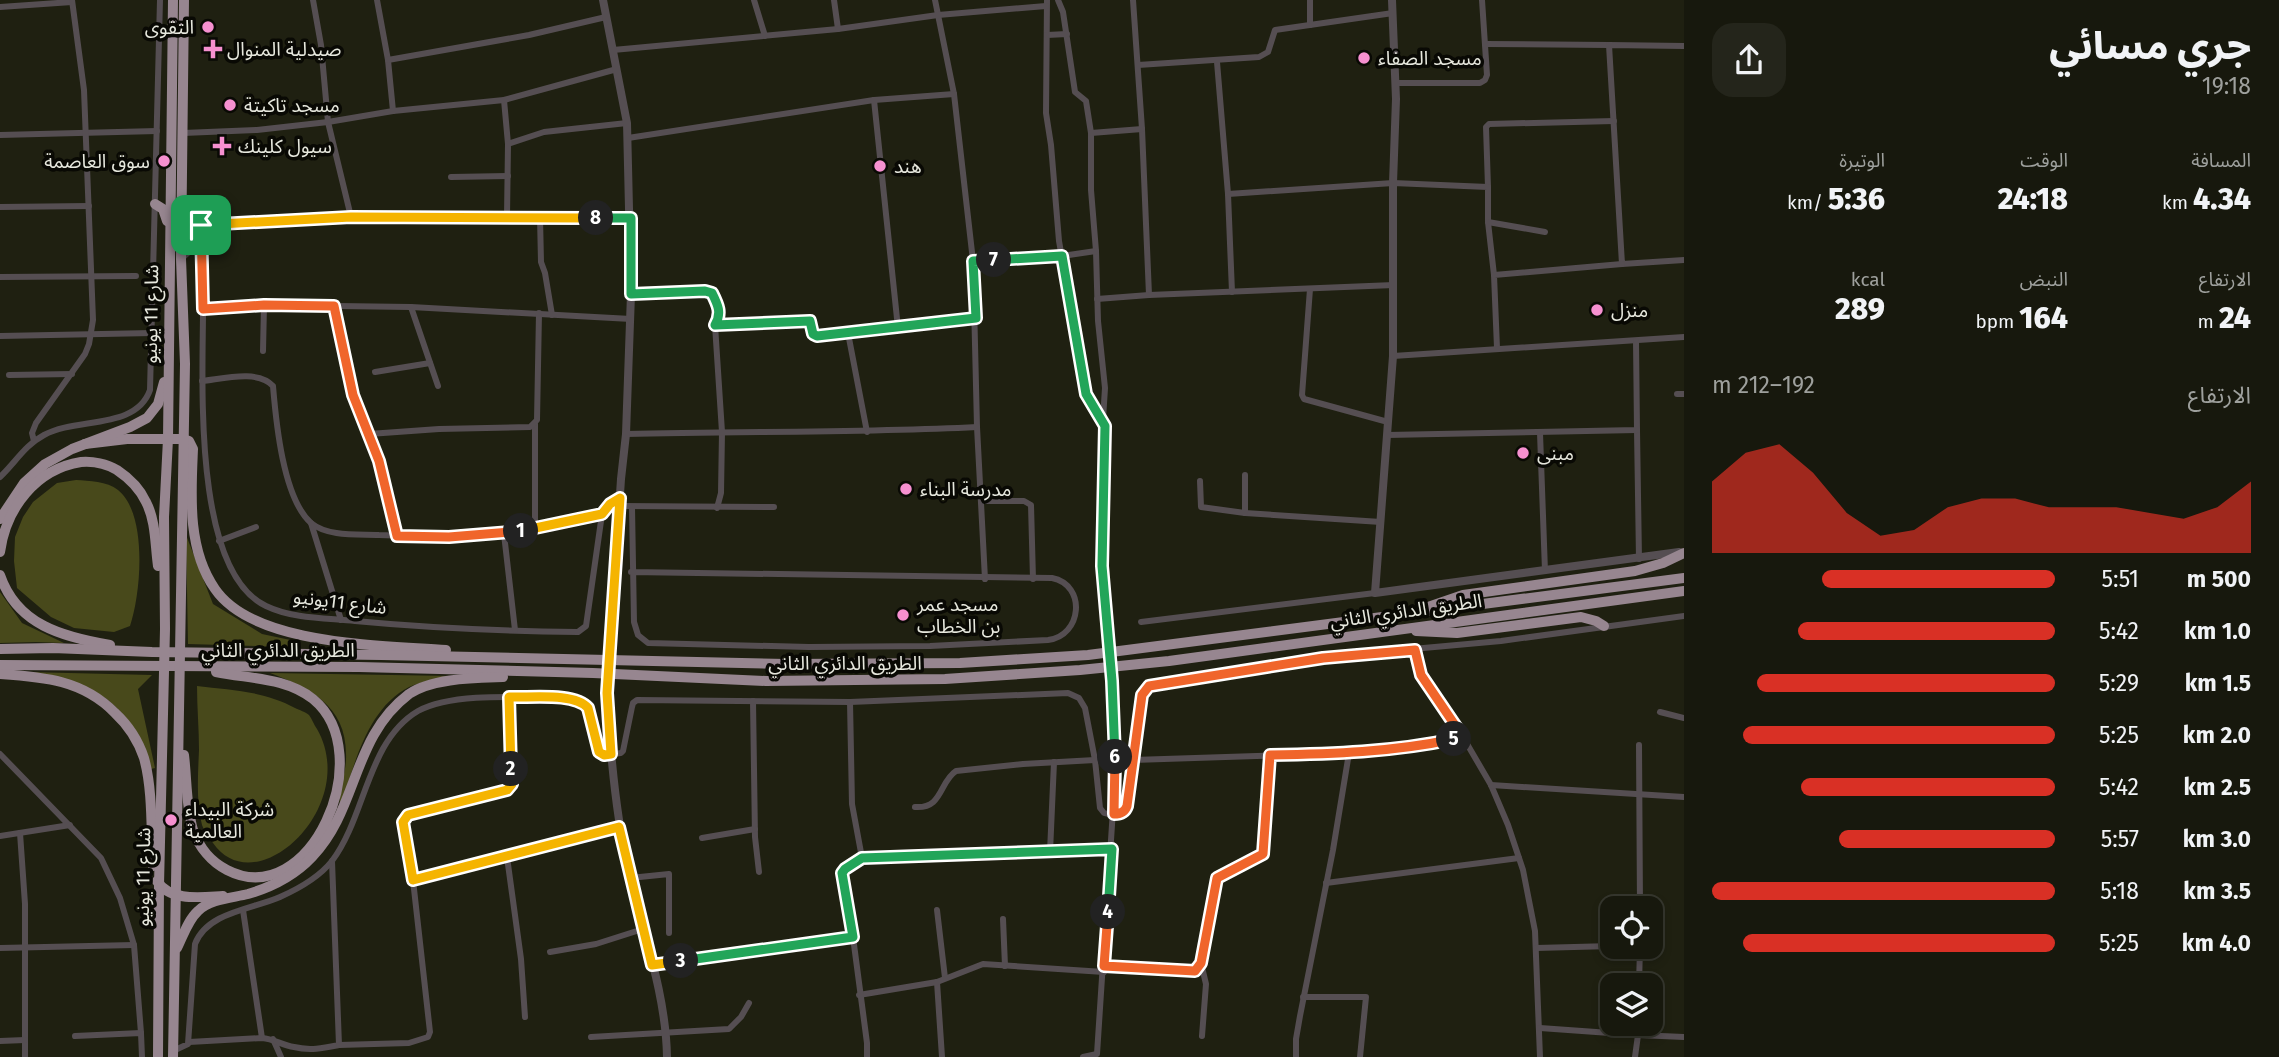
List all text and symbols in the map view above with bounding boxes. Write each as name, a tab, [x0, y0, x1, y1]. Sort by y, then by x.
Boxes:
place label: التقوى	[145, 16, 194, 39]
marker: التقوى	[200, 19, 216, 35]
button: share	[1712, 23, 1786, 97]
text: جري مسائي	[2049, 23, 2251, 69]
place label: صيدلية المنوال	[227, 38, 341, 61]
marker: صيدلية المنوال	[205, 41, 221, 57]
place label: مسجد الصفاء	[1378, 47, 1482, 70]
marker: مسجد الصفاء	[1356, 50, 1372, 66]
text: 19:18	[2202, 72, 2251, 100]
place label: مسجد تاكيتة	[244, 94, 340, 117]
marker: مسجد تاكيتة	[222, 97, 238, 113]
place label: سيول كلينك	[238, 135, 332, 158]
marker: سيول كلينك	[212, 136, 232, 156]
text: الوتيرة	[1839, 149, 1885, 172]
text: الوقت	[2020, 149, 2068, 172]
text: المسافة	[2191, 149, 2251, 172]
place label: سوق العاصمة	[44, 150, 150, 173]
marker: سوق العاصمة	[156, 153, 172, 169]
place label: هند	[894, 155, 922, 178]
marker: هند	[872, 158, 888, 174]
text: 5:36	[1828, 181, 1885, 217]
text: 24:18	[1998, 181, 2068, 217]
text: 4.34	[2193, 181, 2251, 217]
text: /km	[1787, 191, 1828, 214]
text: km	[2162, 191, 2193, 214]
pin	[171, 195, 231, 255]
pin: 8	[578, 200, 614, 235]
icon: arrive	[182, 206, 220, 244]
text: 8	[590, 206, 601, 229]
pin: 7	[976, 243, 1012, 278]
text: 7	[989, 248, 998, 271]
street label: شارع 11 يونيو	[139, 264, 165, 364]
text: kcal	[1851, 268, 1885, 291]
text: النبض	[2020, 268, 2068, 291]
text: الارتفاع	[2199, 268, 2251, 291]
text: 289	[1835, 291, 1885, 327]
place label: منزل	[1611, 299, 1648, 322]
text: 164	[2019, 300, 2068, 336]
text: 24	[2219, 300, 2251, 336]
marker: منزل	[1589, 302, 1605, 318]
text: bpm	[1975, 310, 2019, 333]
text: m	[2198, 310, 2219, 333]
text: 192–212 m	[1712, 371, 1815, 399]
text: الارتفاع	[2188, 381, 2251, 409]
place label: مبنى	[1537, 442, 1574, 465]
marker: مبنى	[1515, 445, 1531, 461]
place label: مدرسة البناء	[920, 478, 1012, 501]
marker: مدرسة البناء	[898, 481, 914, 497]
pin: 1	[504, 514, 538, 548]
text: 1	[516, 519, 525, 542]
text: 5:51	[2102, 565, 2139, 593]
text: 500 m	[2187, 565, 2251, 593]
street label: شارع 11يونيو	[292, 585, 388, 621]
street label: الطريق الدائري الثاني	[1328, 589, 1484, 636]
place label: مسجد عمر بن الخطاب	[916, 593, 1000, 638]
marker: مسجد عمر بن الخطاب	[895, 607, 911, 623]
text: 5:42	[2099, 617, 2139, 645]
text: 1.0 km	[2184, 617, 2251, 645]
street label: الطريق الدائري الثاني	[201, 639, 355, 665]
street label: الطريق الدائري الثاني	[768, 652, 922, 678]
text: 5:29	[2099, 669, 2139, 697]
text: 1.5 km	[2185, 669, 2251, 697]
text: 5:25	[2099, 721, 2139, 749]
text: 2.0 km	[2183, 721, 2251, 749]
pin: 5	[1436, 722, 1472, 756]
text: 5	[1448, 727, 1459, 750]
pin: 6	[1098, 740, 1132, 774]
text: 6	[1109, 745, 1120, 768]
pin: 2	[494, 752, 528, 786]
text: 2	[506, 757, 515, 780]
text: 5:42	[2099, 773, 2139, 801]
text: 2.5 km	[2183, 773, 2251, 801]
place label: شركة البيداء العالمية	[185, 798, 274, 843]
marker: شركة البيداء العالمية	[163, 812, 179, 828]
text: 5:57	[2101, 825, 2139, 853]
text: 3.0 km	[2183, 825, 2251, 853]
street label: شارع 11 يونيو	[131, 827, 157, 927]
text: 5:18	[2100, 877, 2139, 905]
text: 3.5 km	[2183, 877, 2251, 905]
pin: 4	[1090, 894, 1126, 930]
map controls	[1600, 896, 1663, 1036]
button: locate	[1600, 896, 1663, 959]
text: 4	[1102, 900, 1113, 923]
text: 5:25	[2099, 929, 2139, 957]
text: 4.0 km	[2182, 929, 2251, 957]
pin: 3	[664, 944, 698, 978]
text: 3	[676, 949, 685, 972]
button: layers	[1600, 973, 1663, 1036]

